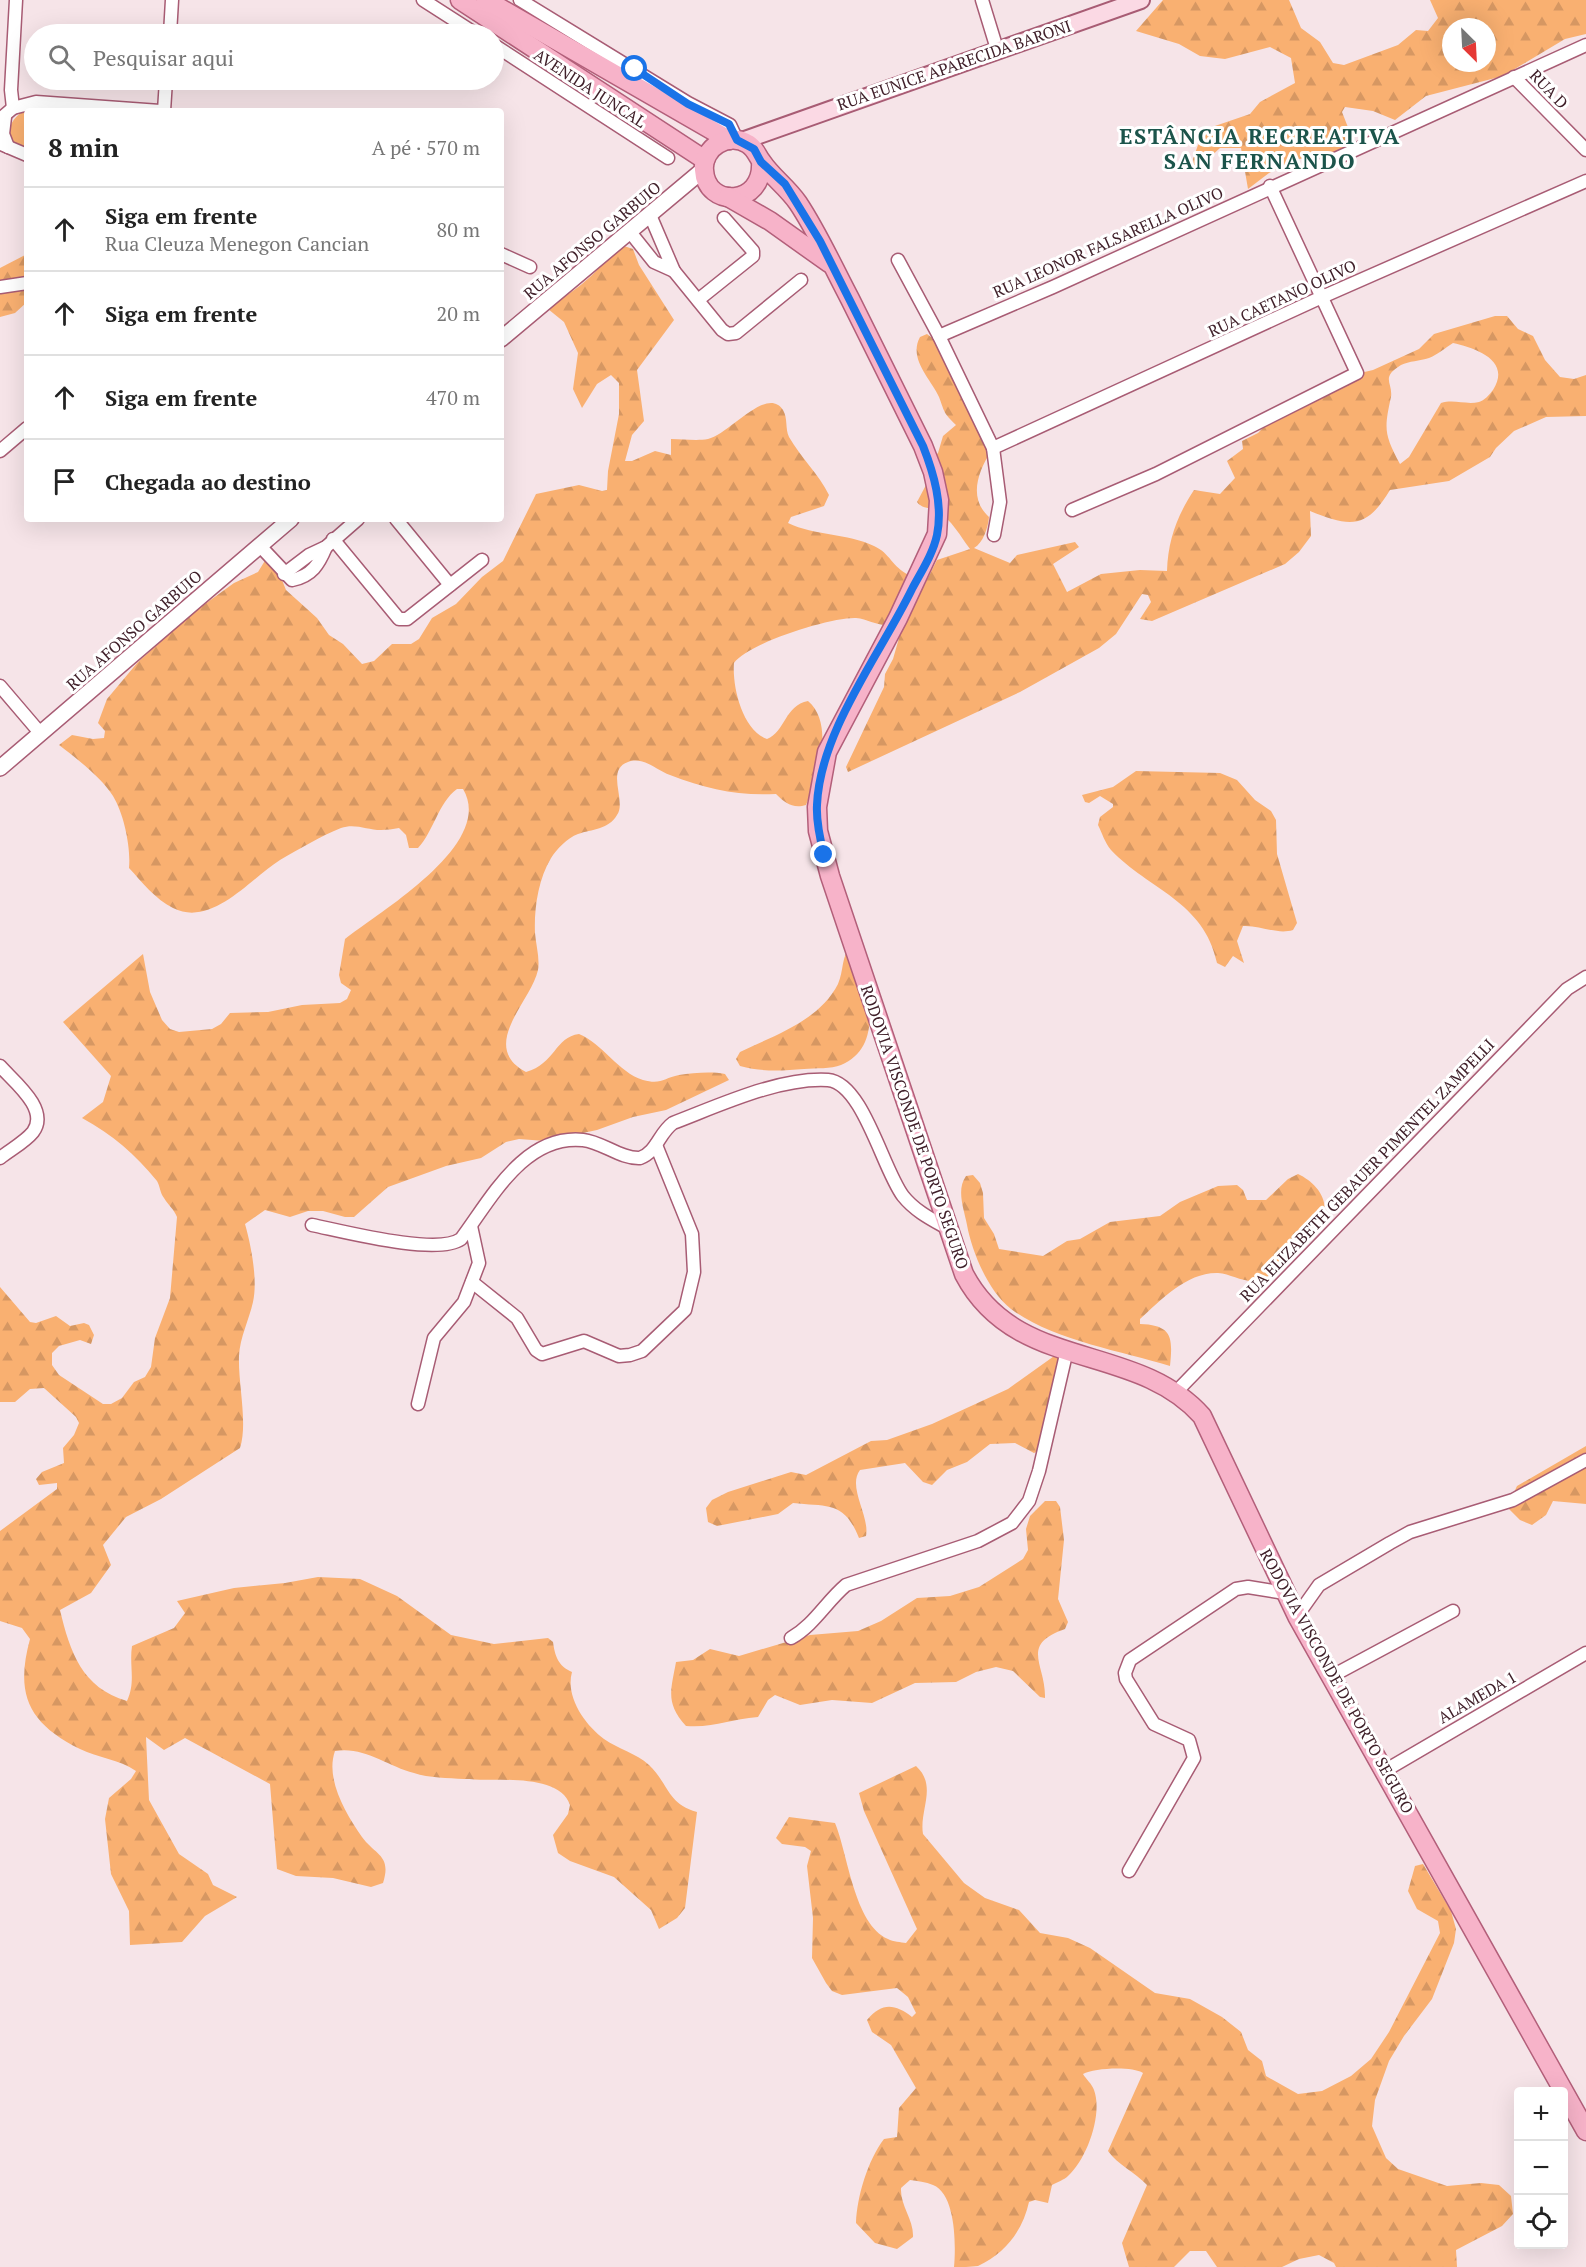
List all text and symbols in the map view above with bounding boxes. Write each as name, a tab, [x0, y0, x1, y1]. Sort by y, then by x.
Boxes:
street label: RUA EUNICE APARECIDA BARONI	[834, 14, 1074, 116]
north arrow	[1442, 18, 1496, 72]
search box	[24, 24, 504, 90]
icon: search	[45, 41, 78, 74]
text: Pesquisar aqui	[93, 43, 234, 72]
street label: AVENIDA JUNCAL	[530, 44, 650, 133]
route start	[621, 55, 647, 81]
street label: RUA D	[1525, 65, 1573, 113]
district label: ESTÂNCIA RECREATIVA SAN FERNANDO	[1119, 121, 1401, 175]
text: 8 min	[48, 130, 119, 164]
text: A pé · 570 m	[372, 134, 480, 161]
street label: RUA AFONSO GARBUIO	[519, 176, 665, 304]
street label: RUA LEONOR FALSARELLA OLIVO	[989, 181, 1227, 303]
text: Siga em frente	[105, 201, 257, 230]
icon: ahead	[48, 213, 81, 246]
text: 80 m	[437, 216, 480, 243]
text: Rua Cleuza Menegon Cancian	[105, 230, 369, 257]
street label: RUA CAETANO OLIVO	[1204, 254, 1360, 342]
icon: ahead	[48, 297, 81, 330]
text: Siga em frente	[105, 299, 257, 328]
text: 20 m	[437, 300, 480, 327]
icon: ahead	[48, 381, 81, 414]
text: Siga em frente	[105, 383, 257, 412]
text: 470 m	[426, 384, 480, 411]
icon: arrive	[48, 465, 81, 498]
text: Chegada ao destino	[105, 467, 311, 496]
street label: RUA AFONSO GARBUIO	[62, 565, 206, 695]
route end	[810, 841, 836, 867]
street label: RODOVIA VISCONDE DE PORTO SEGURO	[856, 982, 974, 1272]
street label: RUA ELIZABETH GEBAUER PIMENTEL ZAMPELLI	[1235, 1034, 1499, 1306]
street label: RODOVIA VISCONDE DE PORTO SEGURO	[1255, 1545, 1419, 1817]
street label: ALAMEDA 1	[1434, 1666, 1520, 1728]
map controls	[1514, 2087, 1568, 2249]
button: +	[1514, 2087, 1568, 2141]
button: −	[1514, 2141, 1568, 2195]
button: locate	[1514, 2195, 1568, 2249]

